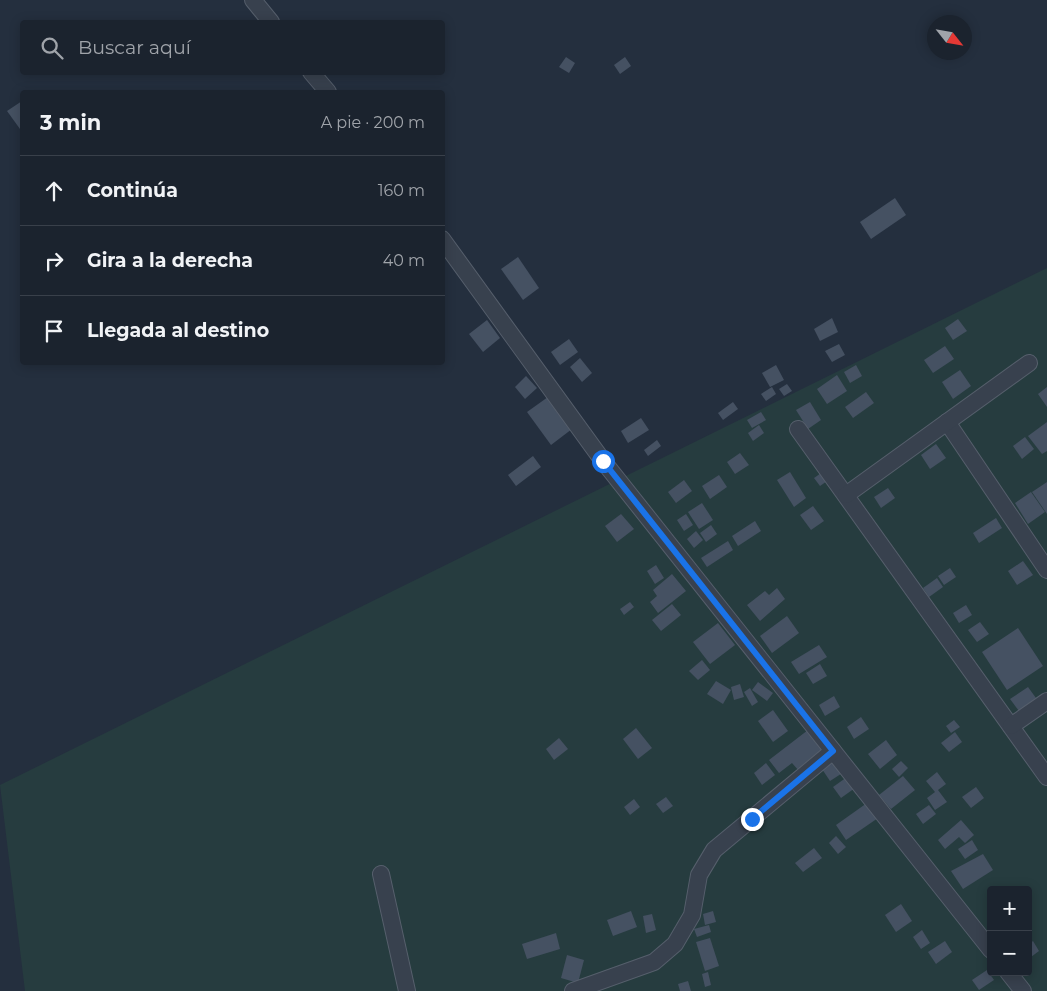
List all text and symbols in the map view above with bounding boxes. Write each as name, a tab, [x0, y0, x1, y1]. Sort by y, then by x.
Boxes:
north arrow	[927, 15, 972, 60]
search box	[20, 20, 445, 75]
icon: search	[38, 34, 66, 62]
text: Buscar aquí	[78, 36, 191, 59]
text: 3 min	[40, 110, 101, 135]
text: A pie · 200 m	[321, 113, 425, 132]
icon: ahead	[40, 177, 68, 205]
text: Continúa	[87, 179, 178, 202]
text: 160 m	[378, 181, 425, 200]
icon: right	[40, 247, 68, 275]
text: Gira a la derecha	[87, 249, 253, 272]
text: 40 m	[383, 251, 425, 270]
icon: arrive	[40, 317, 68, 345]
text: Llegada al destino	[87, 319, 269, 342]
route start	[592, 450, 615, 473]
route end	[741, 808, 764, 831]
map controls	[987, 886, 1032, 976]
button: +	[987, 886, 1032, 931]
button: −	[987, 931, 1032, 976]

